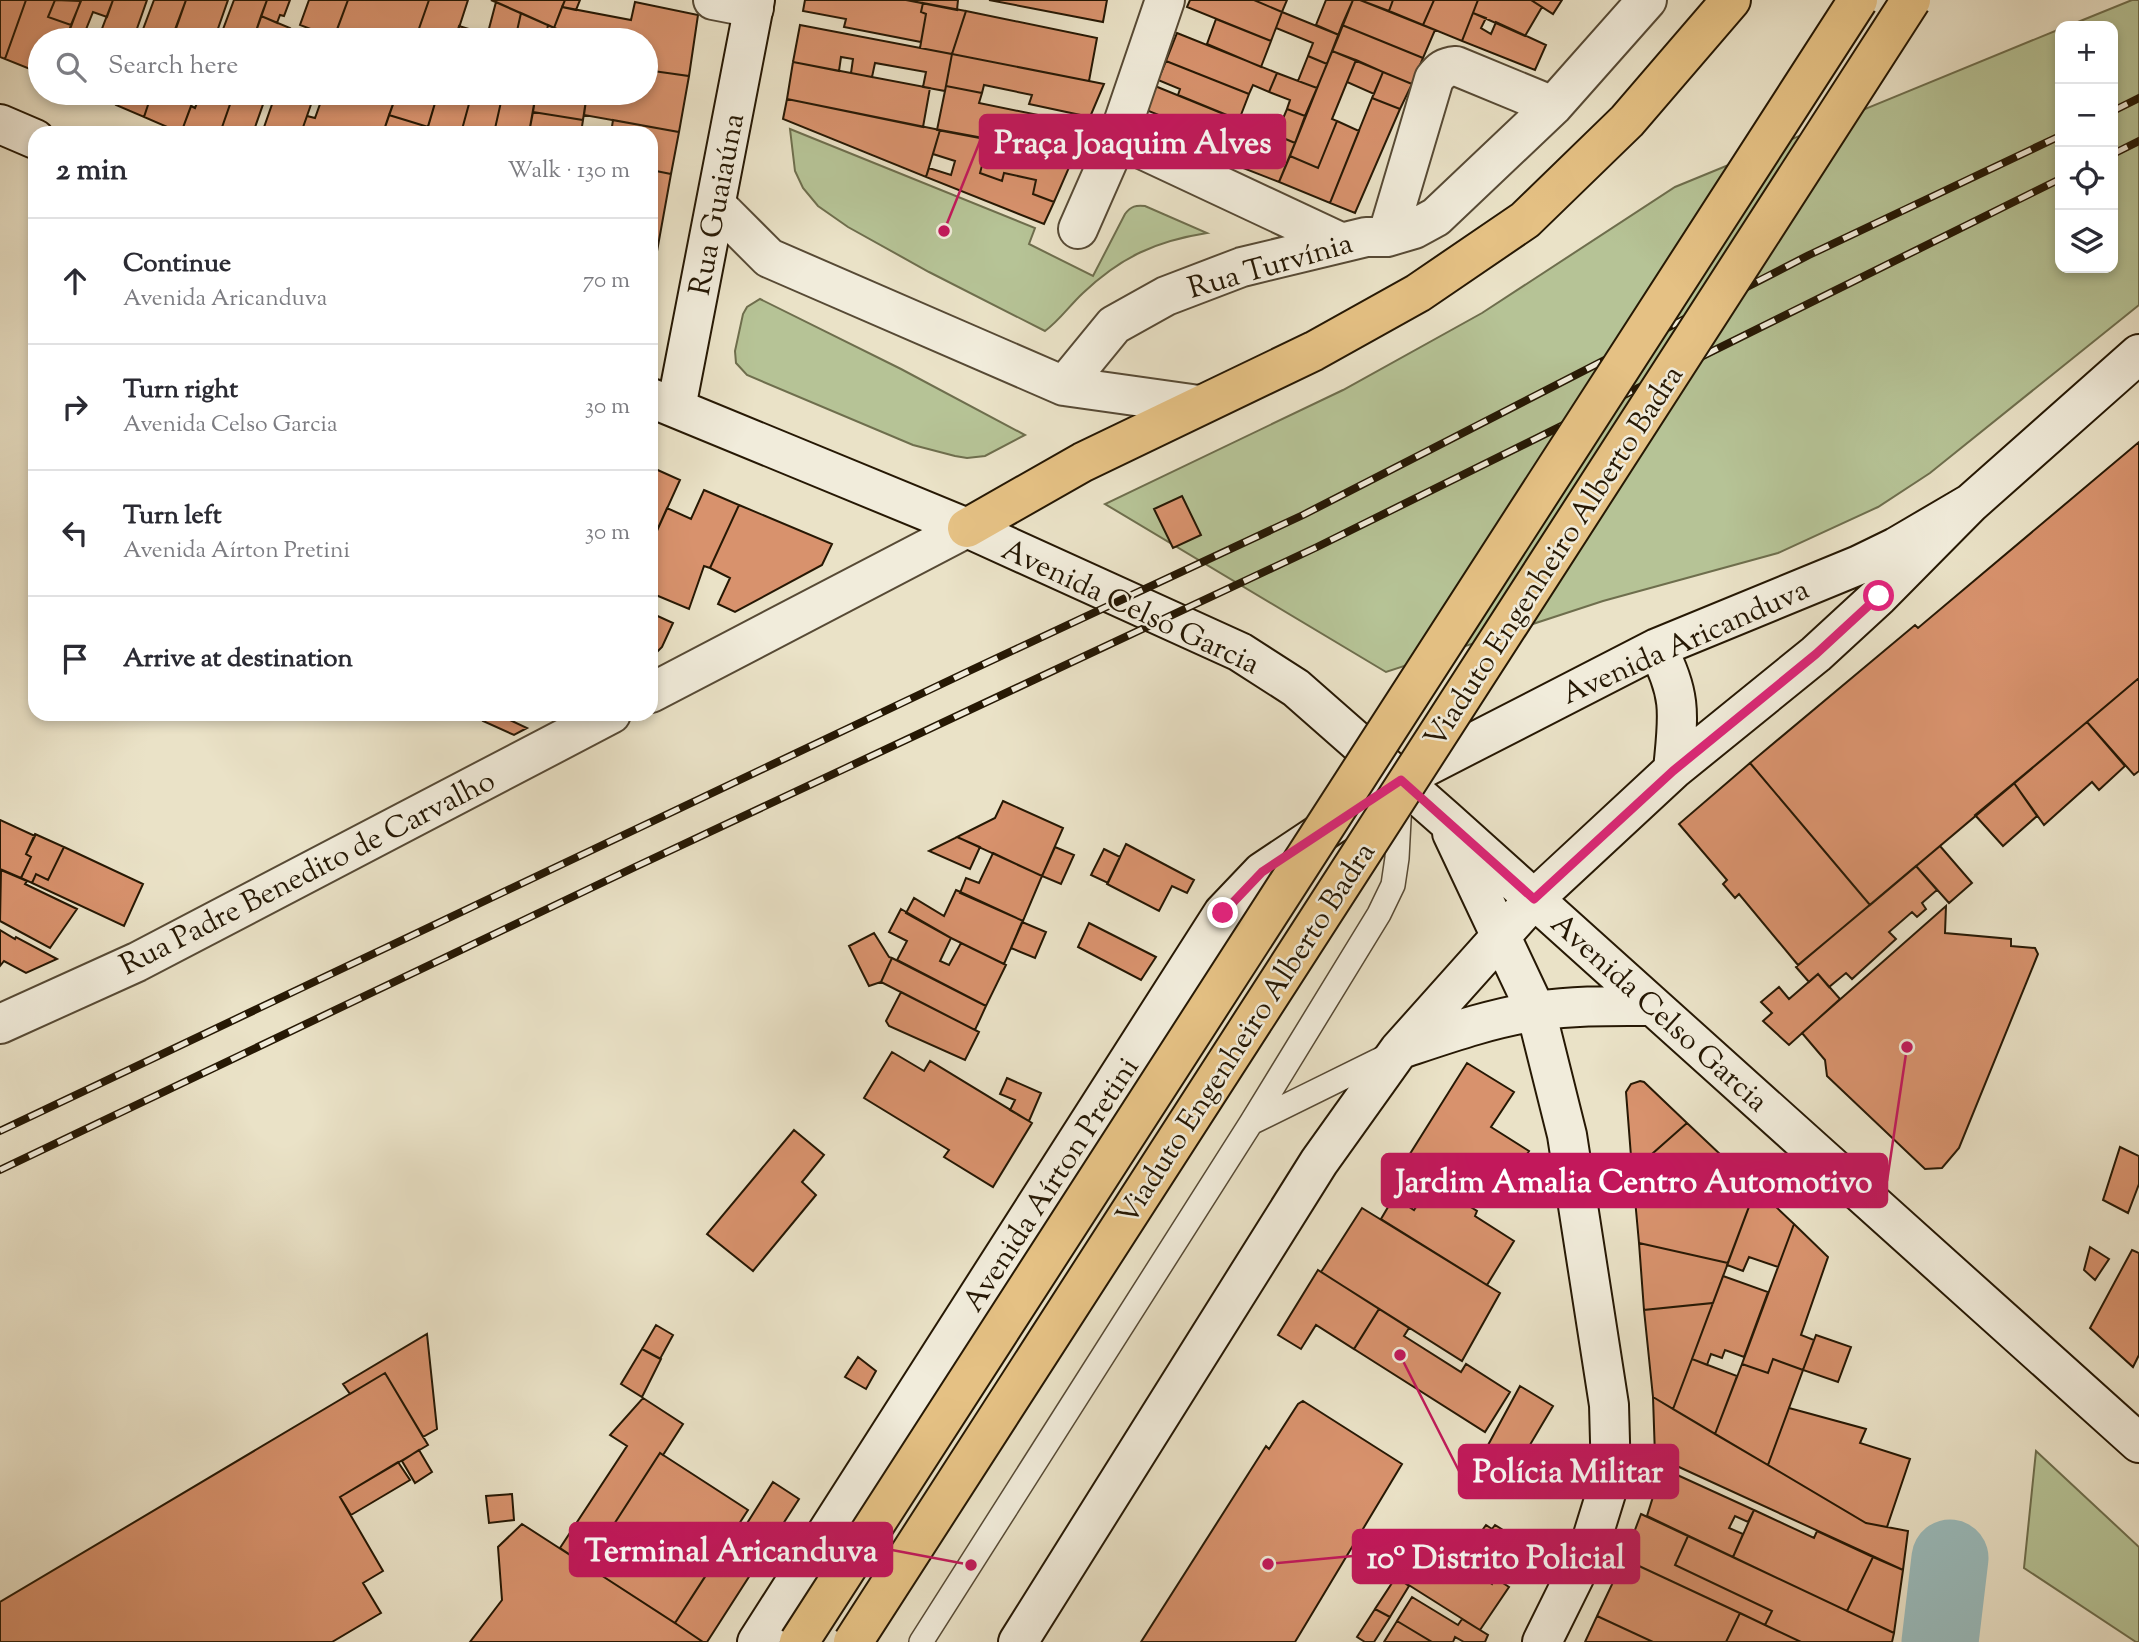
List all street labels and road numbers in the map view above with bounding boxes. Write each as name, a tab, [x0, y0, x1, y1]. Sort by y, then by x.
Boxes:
street label: Rua Guaiaúna	[680, 110, 757, 299]
street label: Rua Turvínia	[1183, 223, 1358, 311]
street label: Viaduto Engenheiro Alberto Badra	[1415, 357, 1695, 757]
street label: Avenida Celso Garcia	[994, 530, 1266, 687]
street label: Avenida Aricanduva	[1556, 569, 1817, 717]
street label: Rua Padre Benedito de Carvalho	[113, 761, 503, 988]
street label: Viaduto Engenheiro Alberto Badra	[1107, 834, 1387, 1234]
street label: Avenida Celso Garcia	[1540, 904, 1777, 1124]
street label: Avenida Aírton Pretini	[953, 1049, 1151, 1321]

